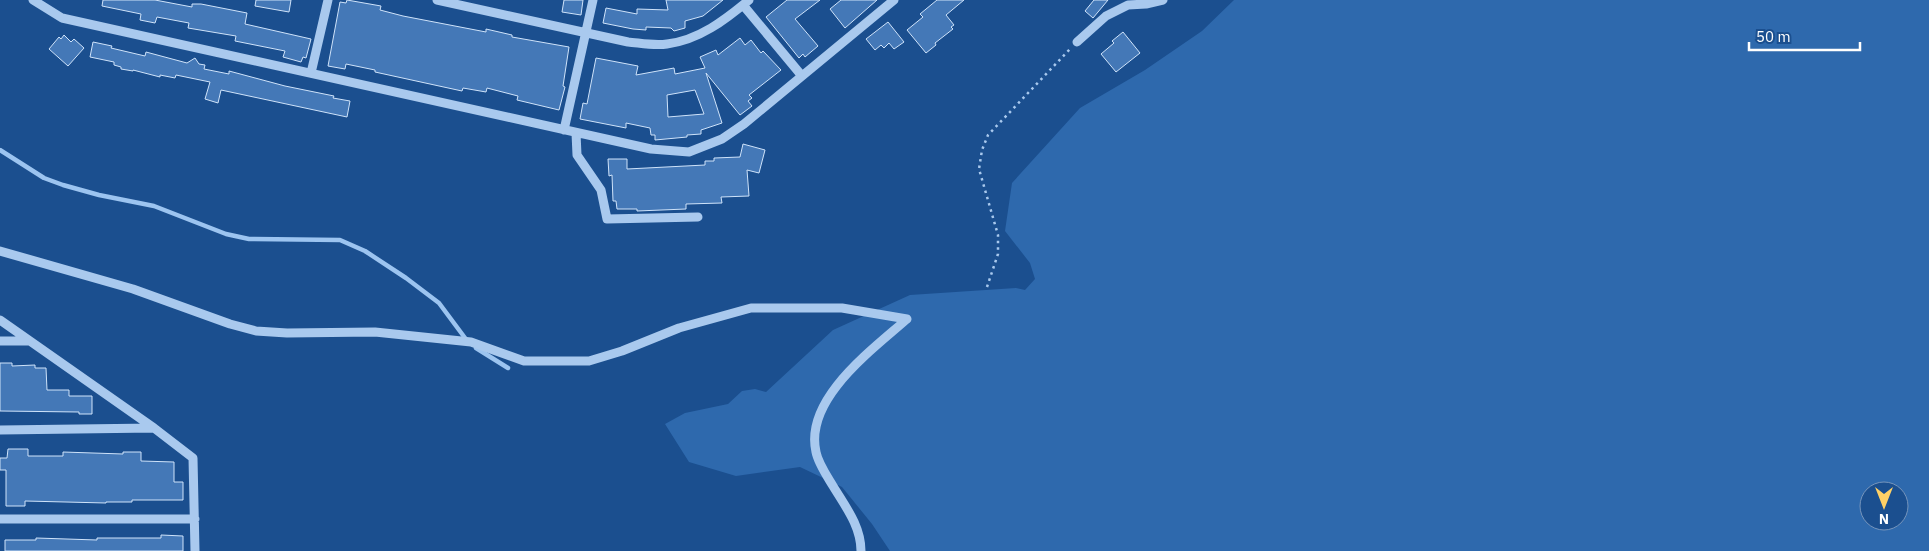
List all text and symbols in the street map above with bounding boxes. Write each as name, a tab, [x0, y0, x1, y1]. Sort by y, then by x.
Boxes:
scale bar	[1749, 20, 1860, 52]
text: 50 m	[1756, 27, 1791, 46]
north arrow	[1859, 481, 1909, 531]
text: N	[1879, 510, 1889, 528]

